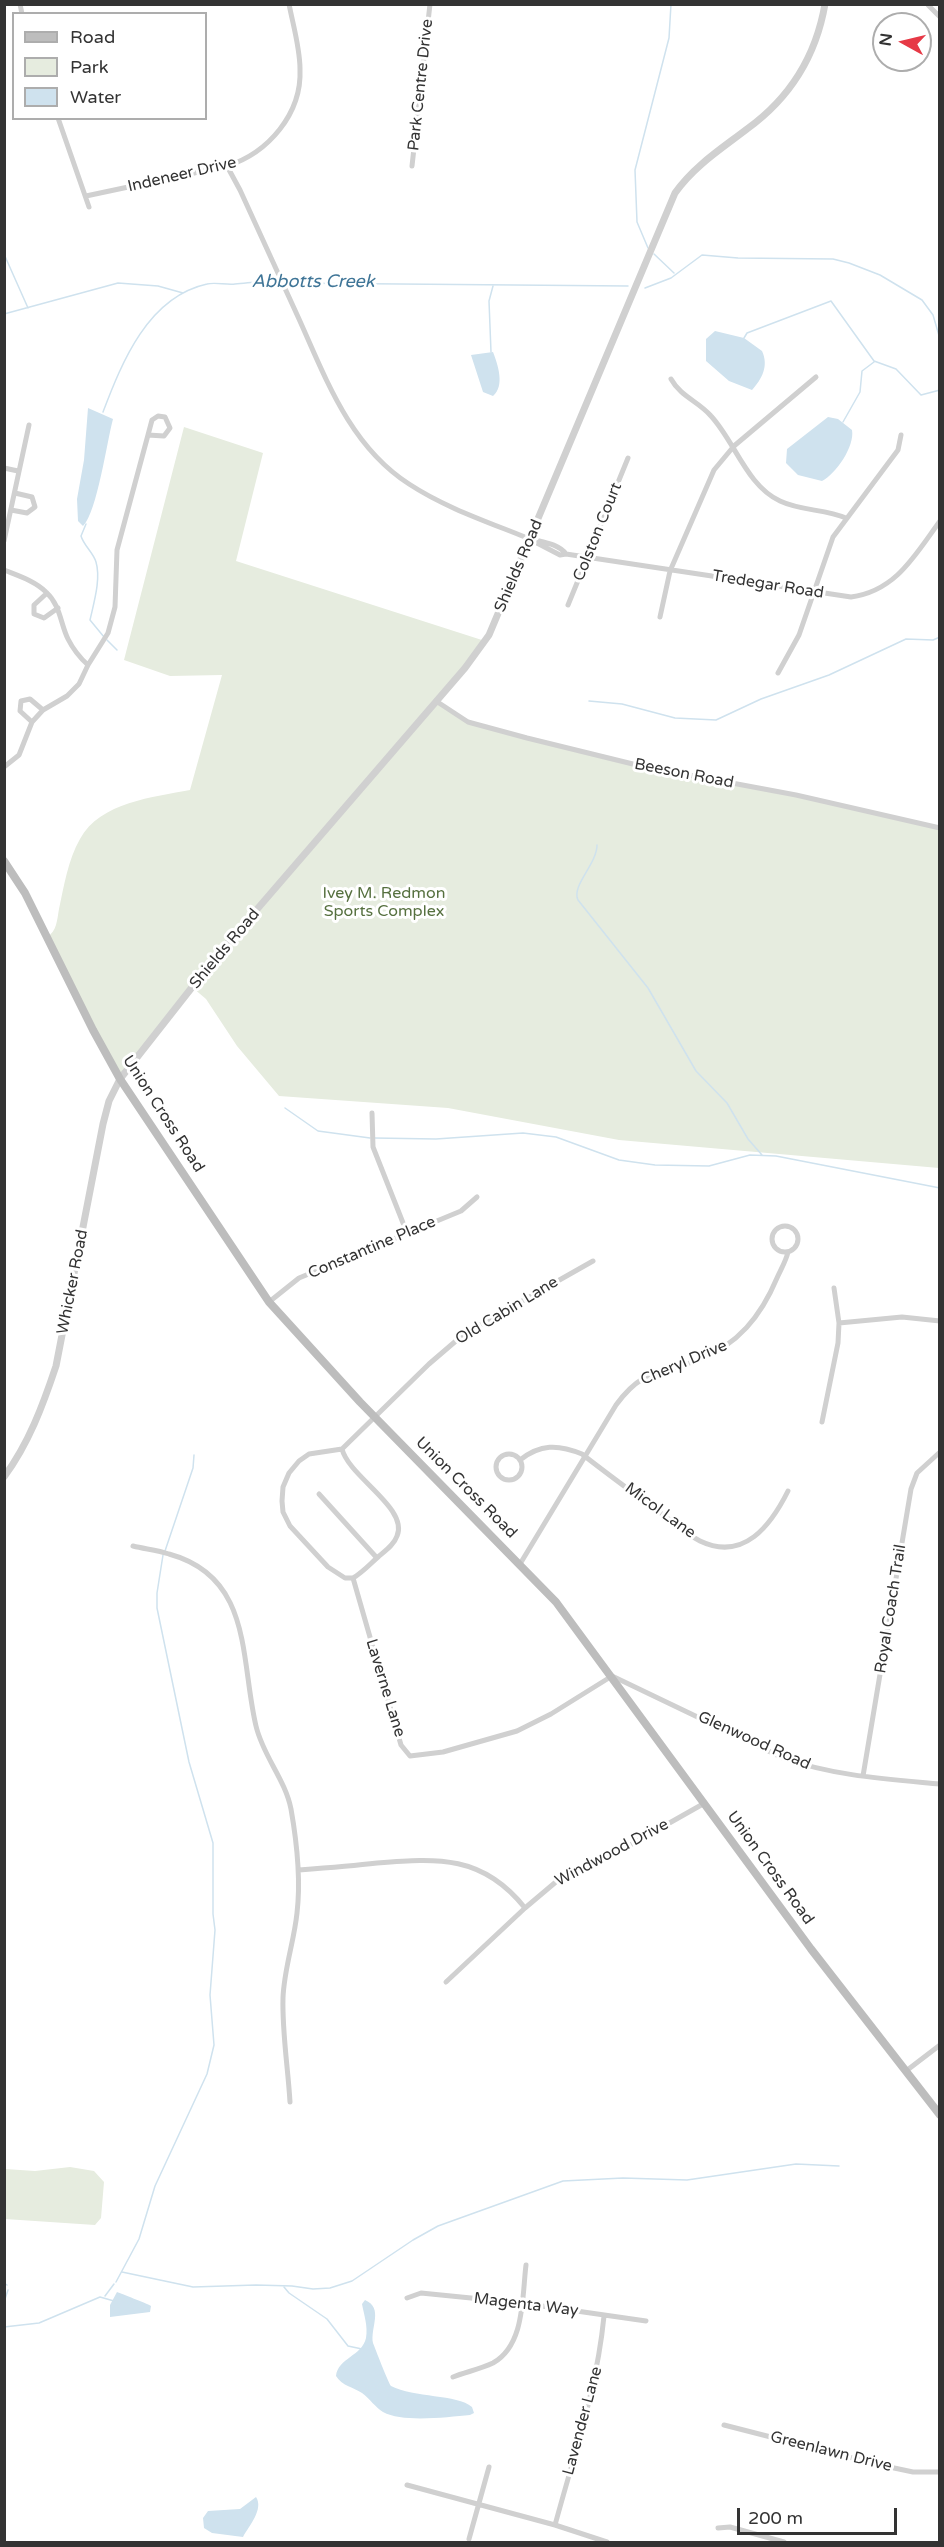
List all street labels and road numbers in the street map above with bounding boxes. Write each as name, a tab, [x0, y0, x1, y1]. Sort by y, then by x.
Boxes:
street label: Park Centre Drive	[405, 18, 437, 152]
street label: Indeneer Drive	[126, 153, 238, 197]
street label: Colston Court	[570, 480, 626, 584]
street label: Shields Road	[491, 517, 547, 615]
street label: Tredegar Road	[711, 567, 825, 603]
street label: Beeson Road	[633, 755, 735, 793]
street label: Shields Road	[186, 905, 264, 993]
street label: Union Cross Road	[118, 1052, 208, 1176]
street label: Constantine Place	[305, 1212, 439, 1284]
street label: Whicker Road	[53, 1228, 93, 1336]
street label: Old Cabin Lane	[452, 1273, 562, 1349]
street label: Cheryl Drive	[638, 1336, 730, 1390]
street label: Union Cross Road	[411, 1433, 521, 1543]
street label: Micol Lane	[621, 1479, 699, 1543]
street label: Royal Coach Trail	[871, 1543, 911, 1675]
street label: Laverne Lane	[361, 1637, 409, 1739]
street label: Glenwood Road	[695, 1708, 813, 1774]
street label: Union Cross Road	[722, 1808, 818, 1928]
street label: Windwood Drive	[552, 1815, 672, 1891]
street label: Magenta Way	[473, 2289, 579, 2321]
street label: Lavender Lane	[559, 2365, 607, 2477]
street label: Greenlawn Drive	[768, 2428, 894, 2476]

